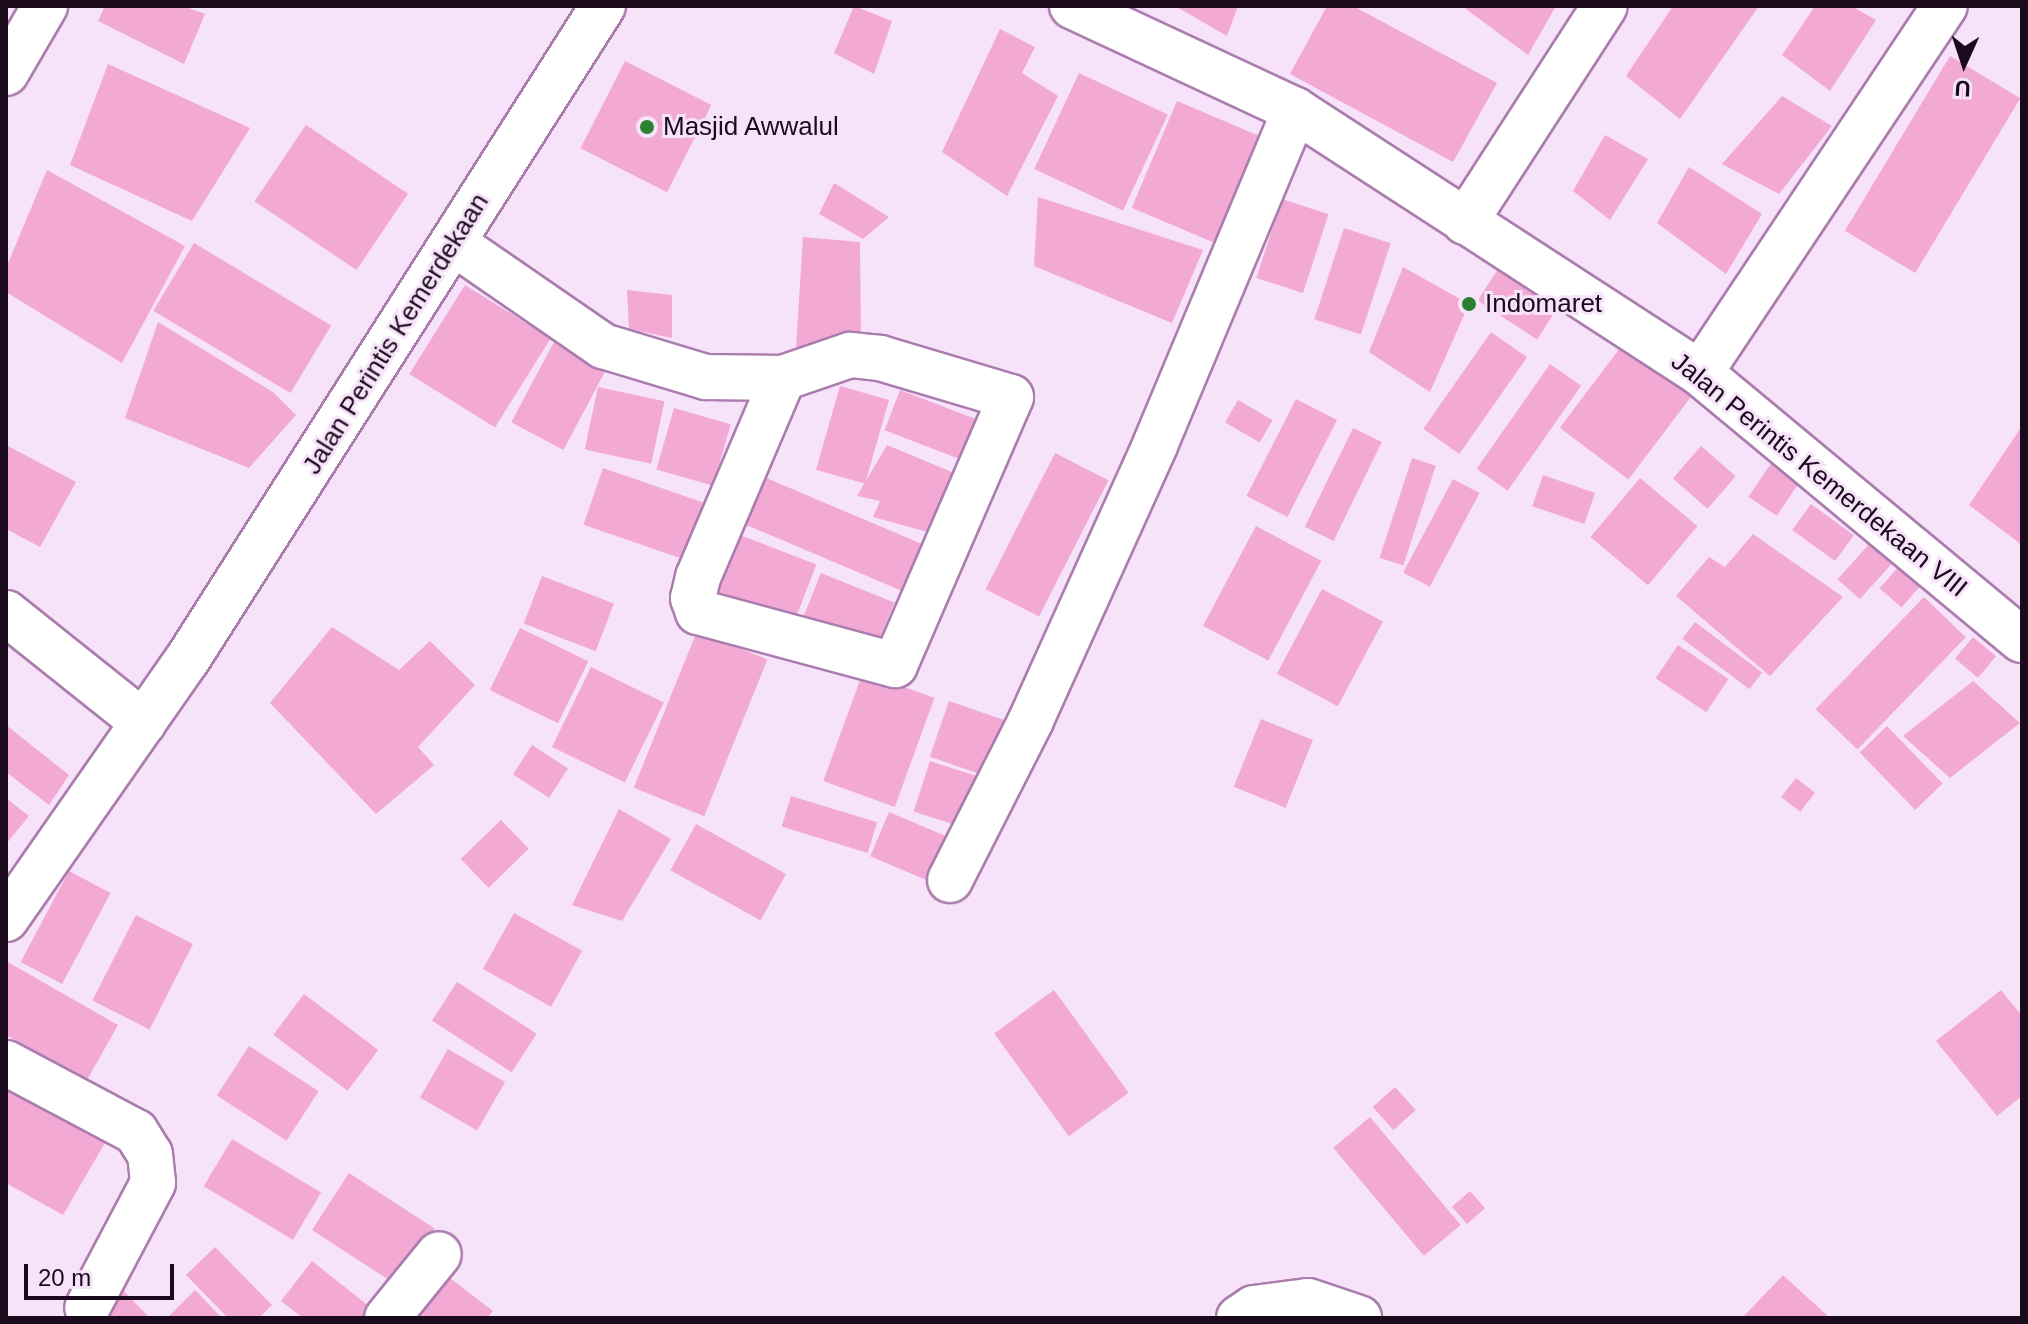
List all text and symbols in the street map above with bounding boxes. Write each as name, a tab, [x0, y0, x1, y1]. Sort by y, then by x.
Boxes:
north arrow	[1924, 24, 2004, 104]
text: U	[1954, 76, 1971, 101]
place label: Masjid Awwalul	[663, 111, 840, 143]
marker: Masjid Awwalul	[638, 118, 656, 136]
street label: Jalan Perintis Kemerdekaan	[297, 188, 495, 480]
place label: Indomaret	[1485, 288, 1602, 320]
marker: Indomaret	[1460, 295, 1478, 313]
street label: Jalan Perintis Kemerdekaan VIII	[1665, 346, 1973, 604]
scale bar	[28, 1248, 178, 1298]
text: 20 m	[38, 1264, 91, 1291]

